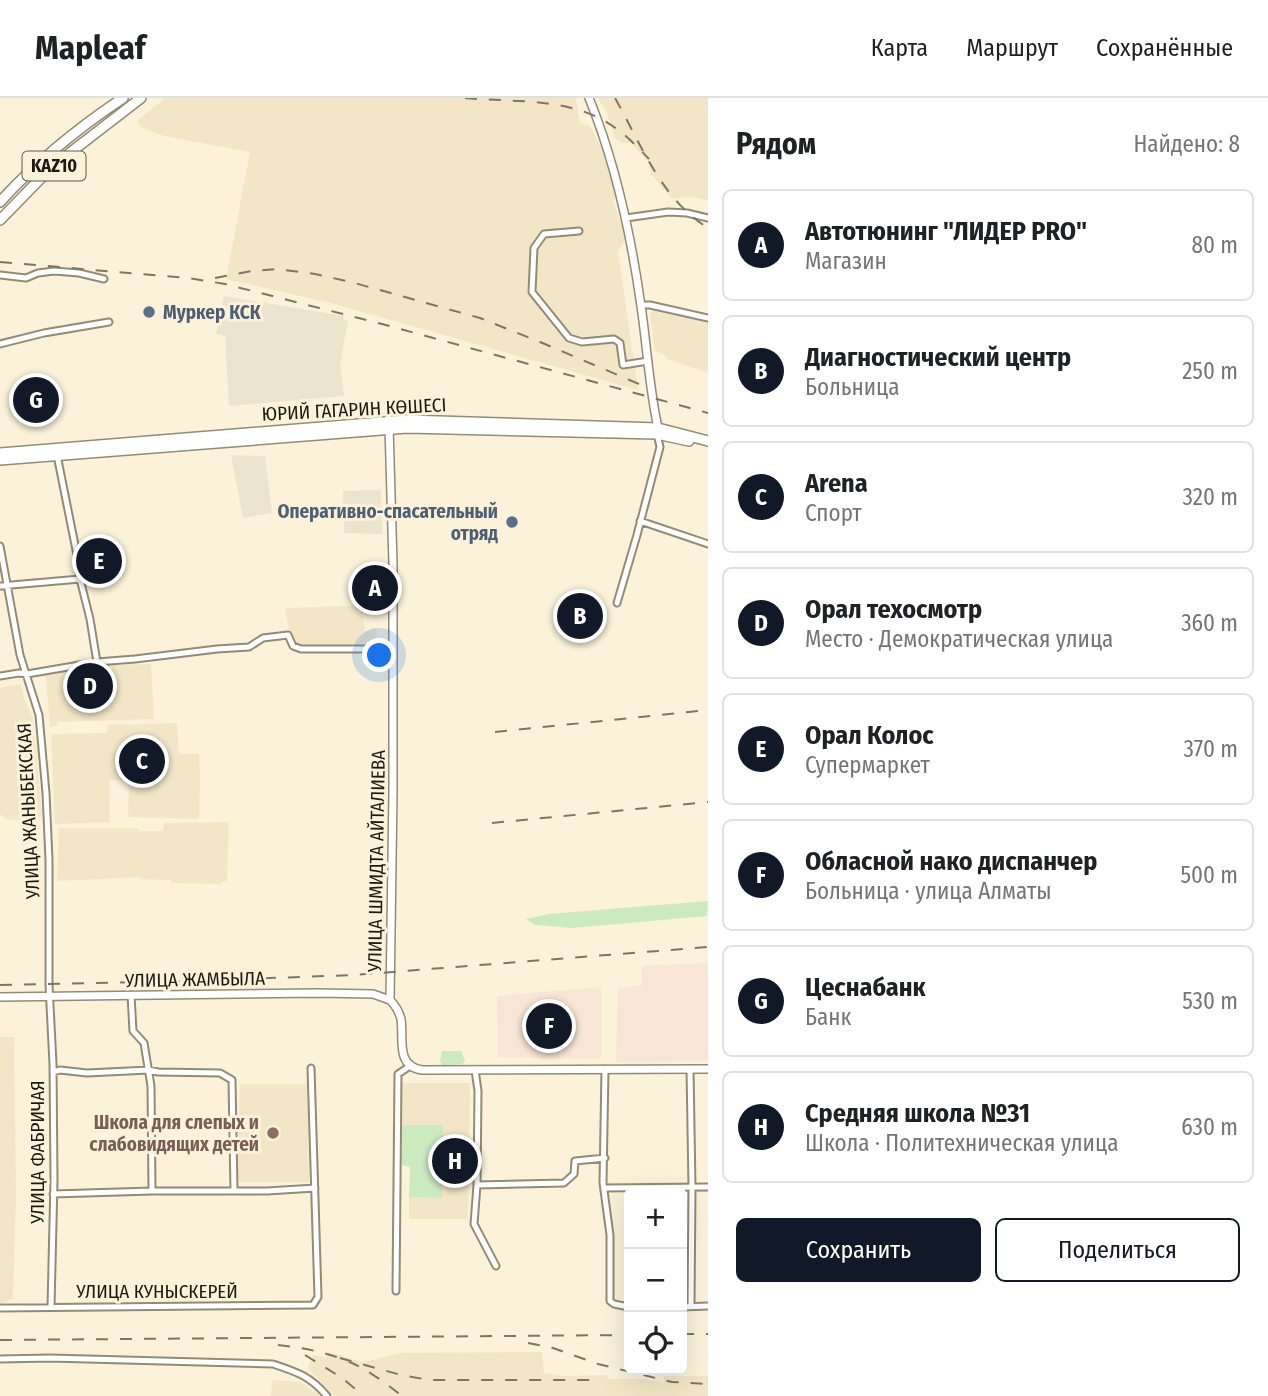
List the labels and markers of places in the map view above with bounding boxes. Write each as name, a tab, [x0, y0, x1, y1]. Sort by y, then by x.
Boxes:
place label: Муркер КСК	[163, 301, 261, 324]
marker: Муркер КСК	[141, 304, 157, 320]
pin: G	[13, 374, 59, 426]
place label: Оперативно-спасательный отряд	[277, 500, 498, 545]
marker: Оперативно-спасательный отряд	[504, 514, 520, 530]
pin: E	[76, 535, 122, 587]
pin: A	[352, 562, 398, 614]
pin: B	[557, 590, 603, 642]
pin: D	[67, 660, 113, 712]
pin: C	[119, 735, 165, 787]
pin: F	[526, 1000, 572, 1052]
place label: Школа для слепых и слабовидящих детей	[89, 1111, 259, 1156]
marker: Школа для слепых и слабовидящих детей	[265, 1125, 281, 1141]
pin: H	[432, 1135, 478, 1187]

